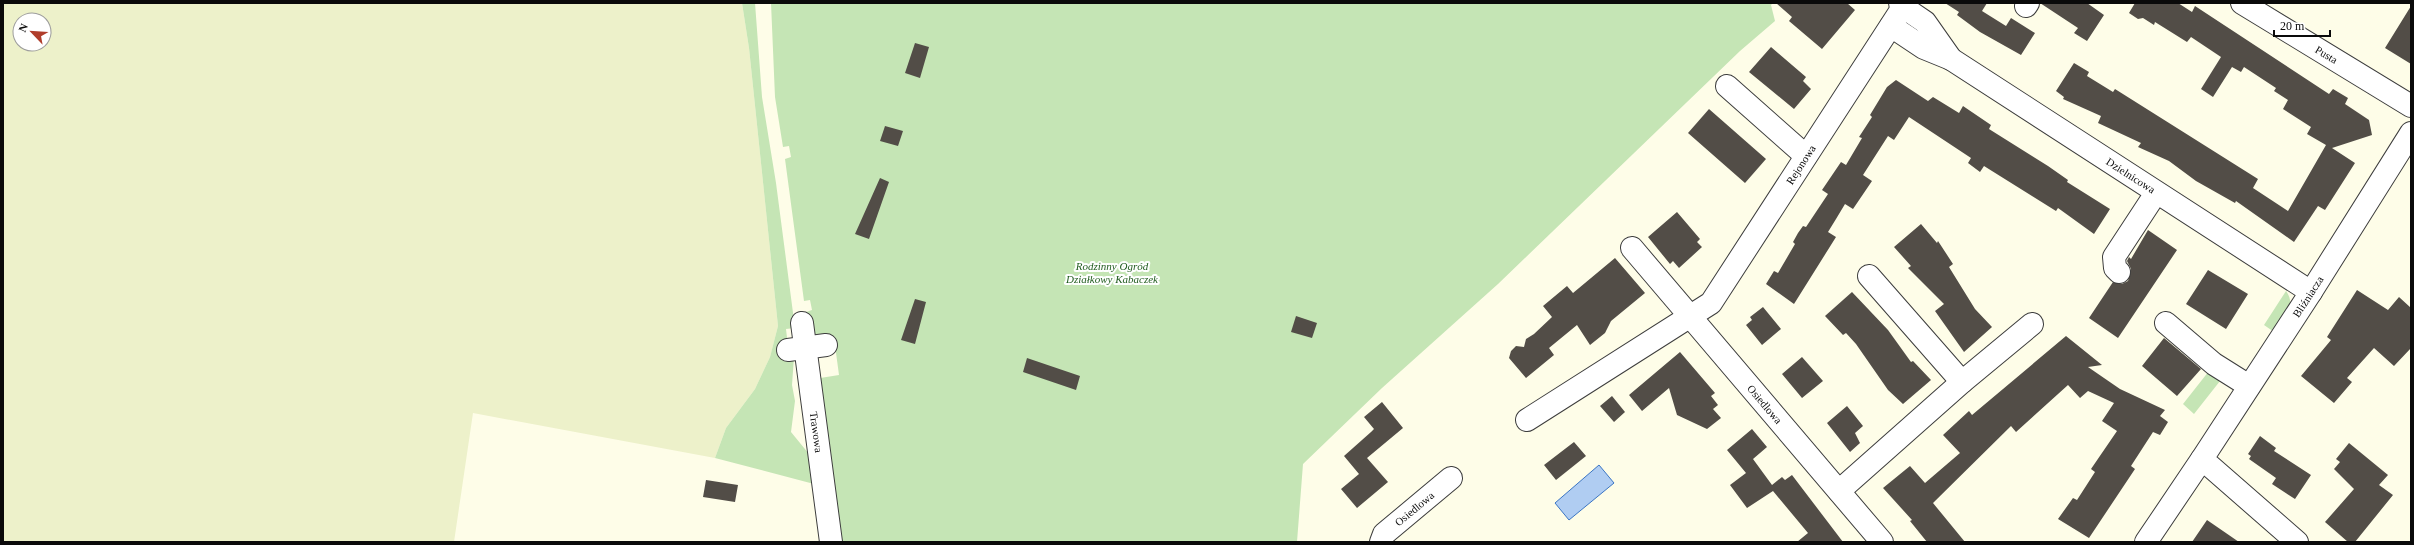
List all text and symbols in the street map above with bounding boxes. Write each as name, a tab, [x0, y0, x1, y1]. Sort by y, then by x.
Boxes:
north arrow	[12, 12, 52, 52]
scale bar	[2274, 12, 2330, 38]
text: 20 m	[2280, 19, 2305, 33]
text: N	[16, 22, 30, 34]
street label: Pusta	[2313, 43, 2340, 66]
street label: Rejonowa	[1784, 143, 1818, 187]
street label: Dzielnicowa	[2104, 155, 2158, 196]
park label: Rodzinny Ogród Działkowy Kabaczek	[1065, 260, 1159, 285]
street label: Bliźniacza	[2290, 274, 2326, 319]
street label: Osiedlowa	[1745, 382, 1785, 426]
street label: Trawowa	[808, 411, 825, 453]
street label: Osiedlowa	[1392, 489, 1436, 528]

